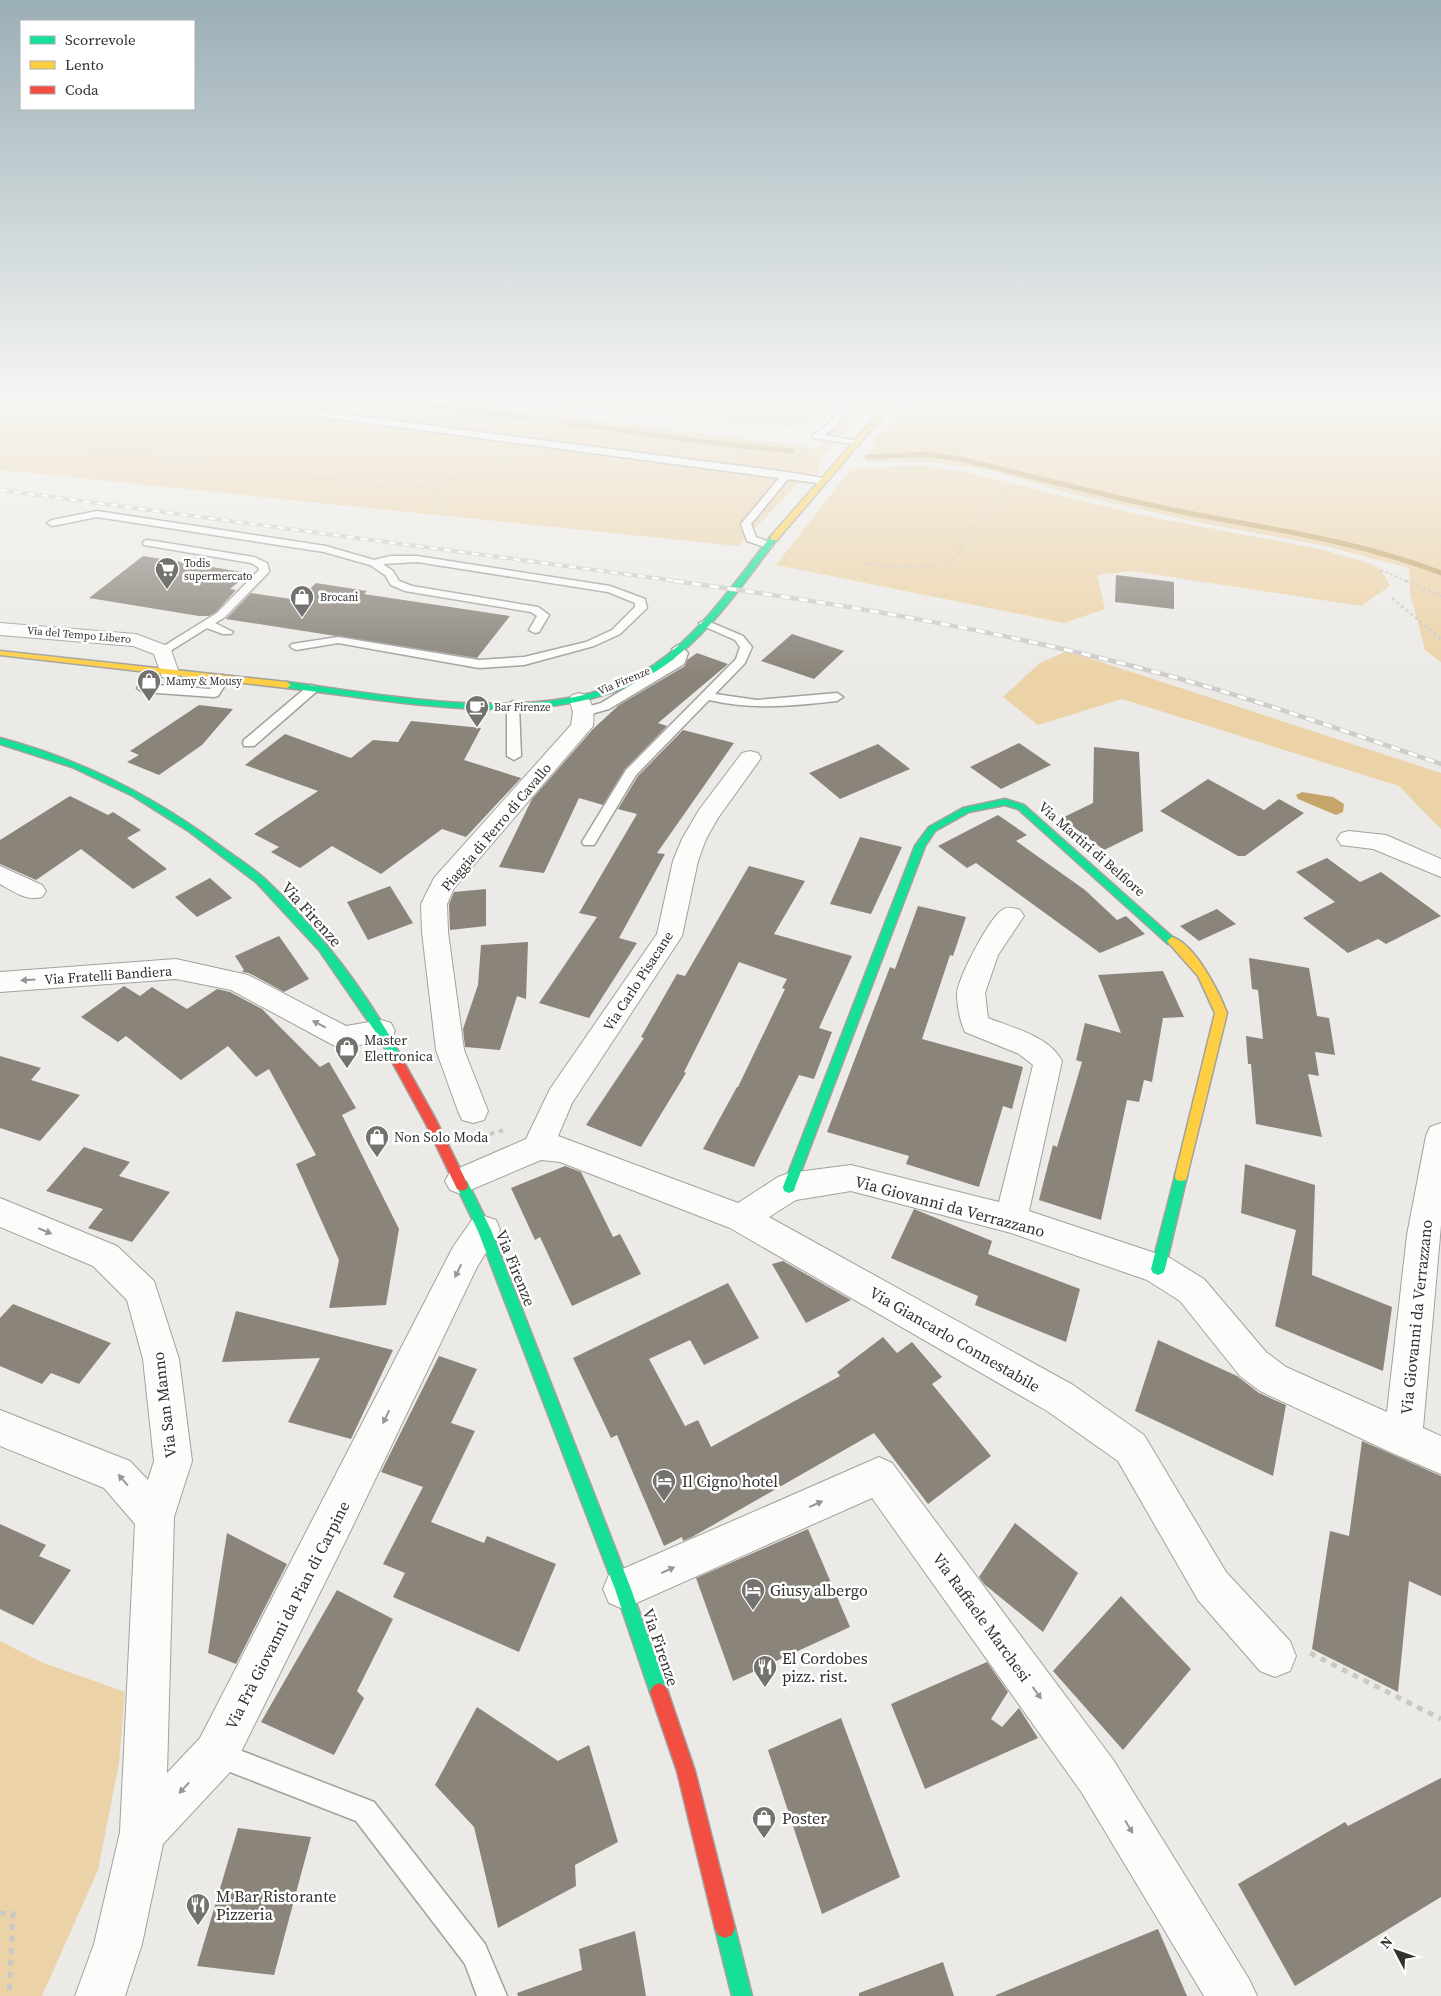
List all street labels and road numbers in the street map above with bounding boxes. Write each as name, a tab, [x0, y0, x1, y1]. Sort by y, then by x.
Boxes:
street label: Via del Tempo Libero	[26, 623, 132, 647]
street label: Via Firenze	[596, 663, 653, 699]
street label: Piaggia di Ferro di Cavallo	[436, 758, 556, 896]
street label: Via Martiri di Belfiore	[1034, 797, 1150, 901]
street label: Via Firenze	[277, 877, 347, 951]
street label: Via Carlo Pisacane	[598, 927, 678, 1035]
street label: Via Fratelli Bandiera	[43, 960, 173, 989]
street label: Via Giovanni da Verrazzano	[853, 1170, 1048, 1242]
street label: Via Giovanni da Verrazzano	[1395, 1218, 1437, 1416]
street label: Via Firenze	[491, 1226, 541, 1310]
street label: Via Giancarlo Connestabile	[866, 1281, 1044, 1397]
street label: Via San Manno	[147, 1350, 181, 1459]
street label: Via Frà Giovanni da Pian di Carpine	[220, 1497, 354, 1733]
street label: Via Raffaele Marchesi	[928, 1548, 1037, 1686]
street label: Via Firenze	[637, 1605, 685, 1689]

